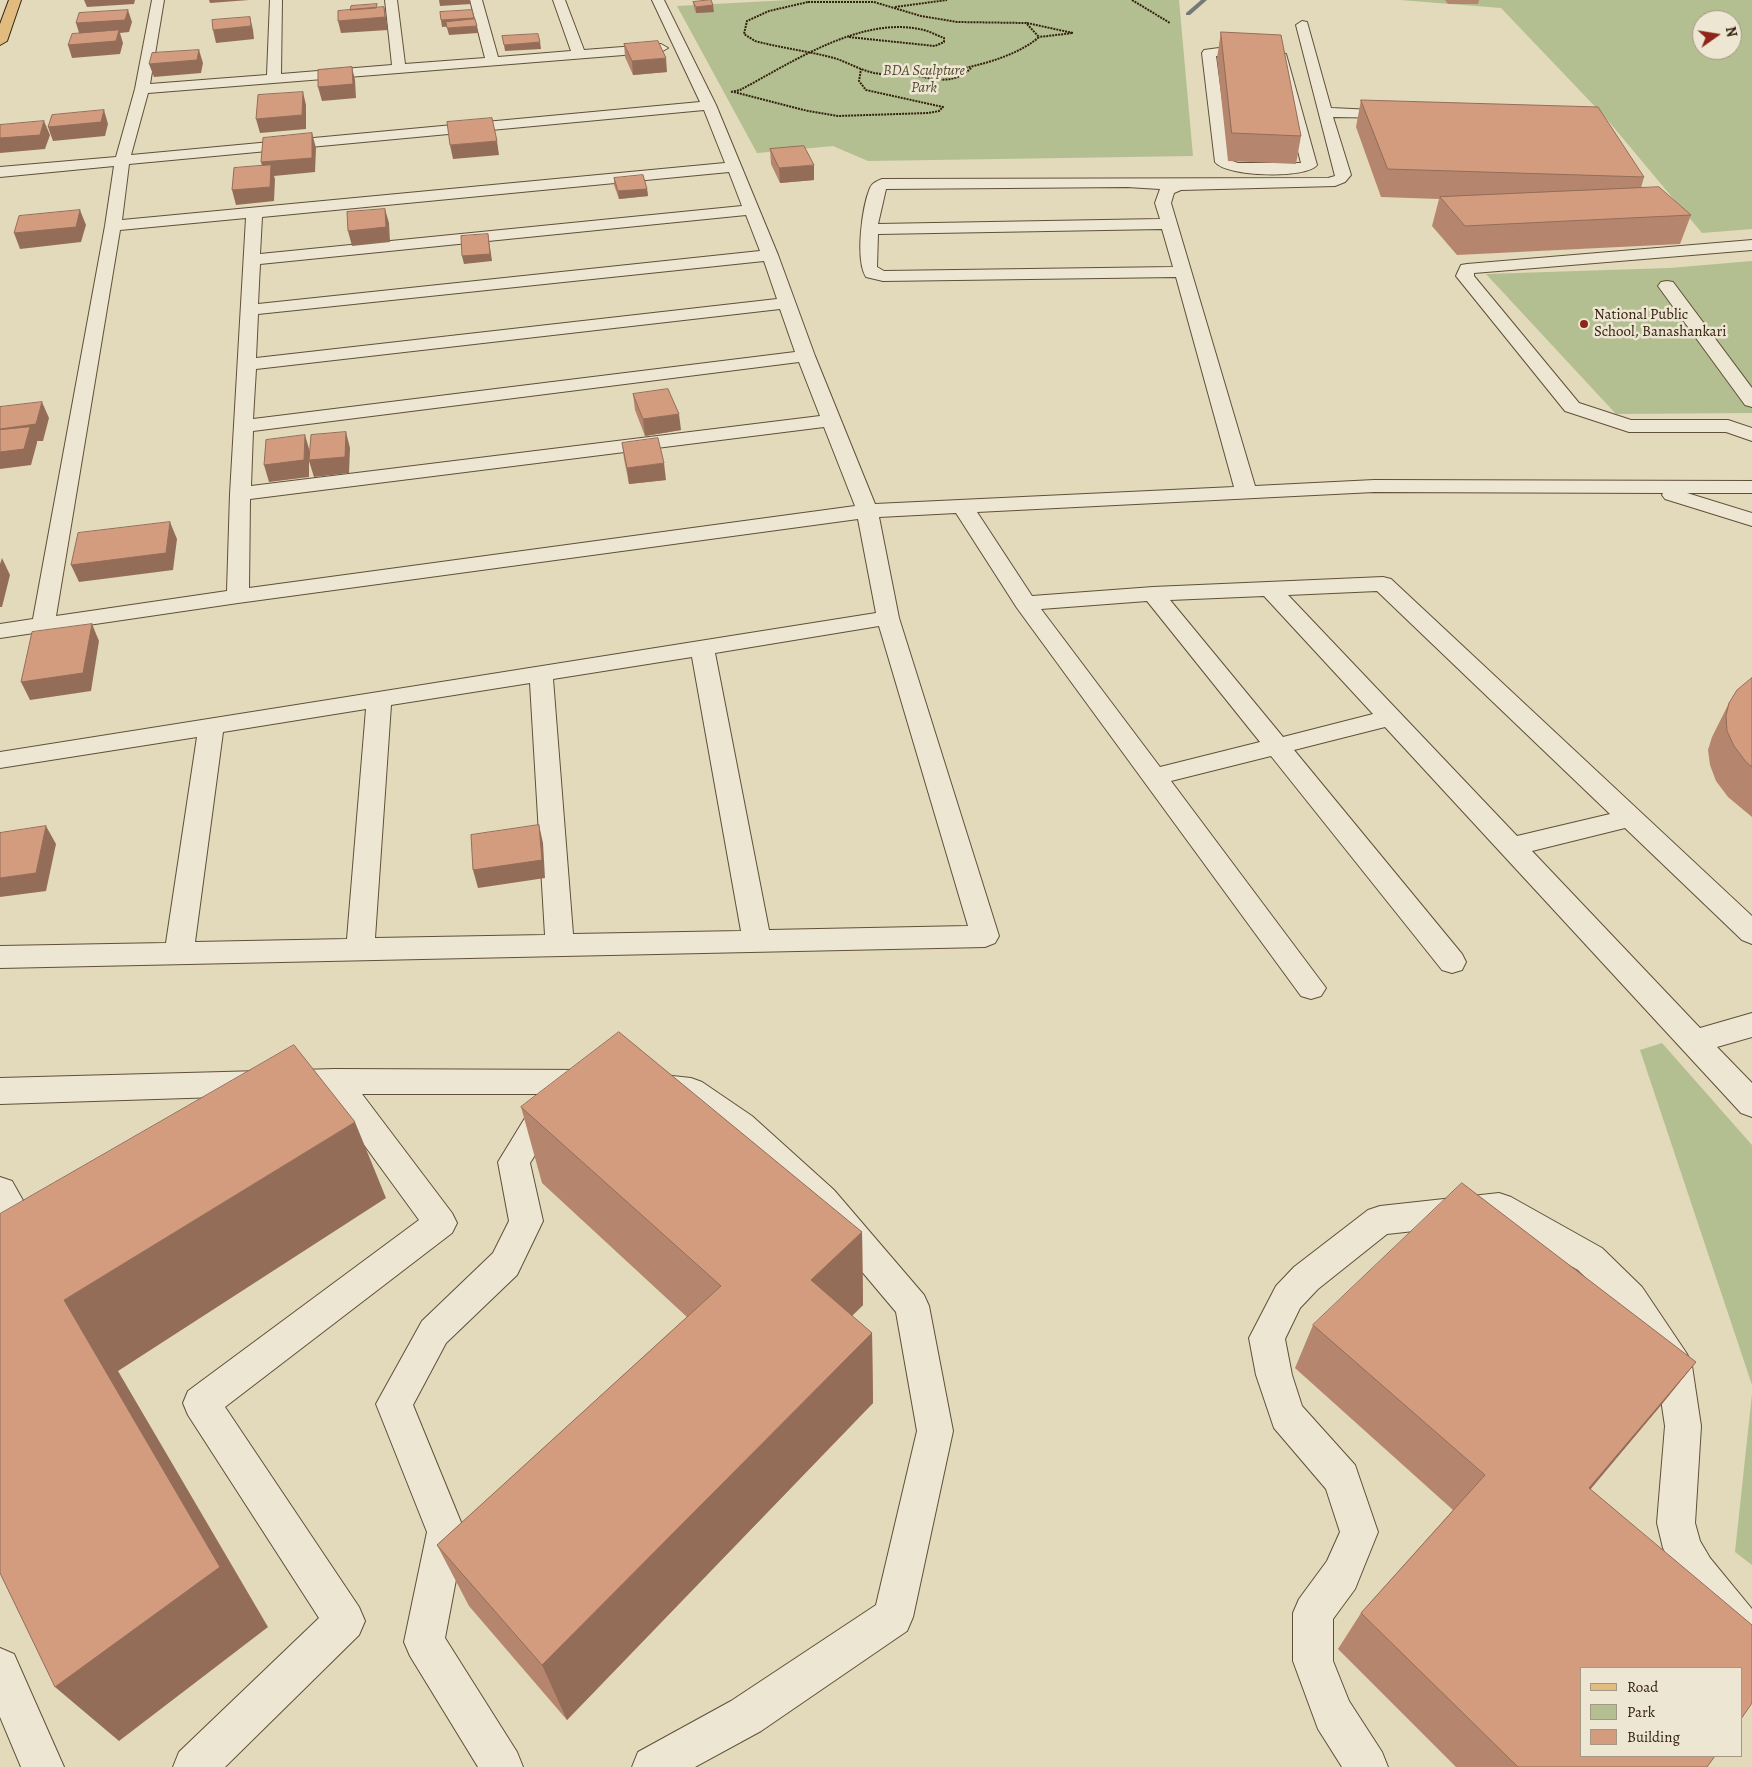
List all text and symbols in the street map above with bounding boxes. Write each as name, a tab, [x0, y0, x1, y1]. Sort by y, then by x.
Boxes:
north arrow	[1692, 10, 1742, 60]
text: N	[1721, 25, 1742, 39]
park label: BDA Sculpture Park	[883, 62, 965, 97]
place label: National Public School, Banashankari	[1594, 306, 1727, 341]
marker: National Public School, Banashankari	[1578, 318, 1590, 330]
legend	[1580, 1667, 1742, 1757]
text: Road	[1627, 1677, 1658, 1697]
text: Park	[1627, 1702, 1655, 1722]
text: Building	[1627, 1727, 1680, 1747]

